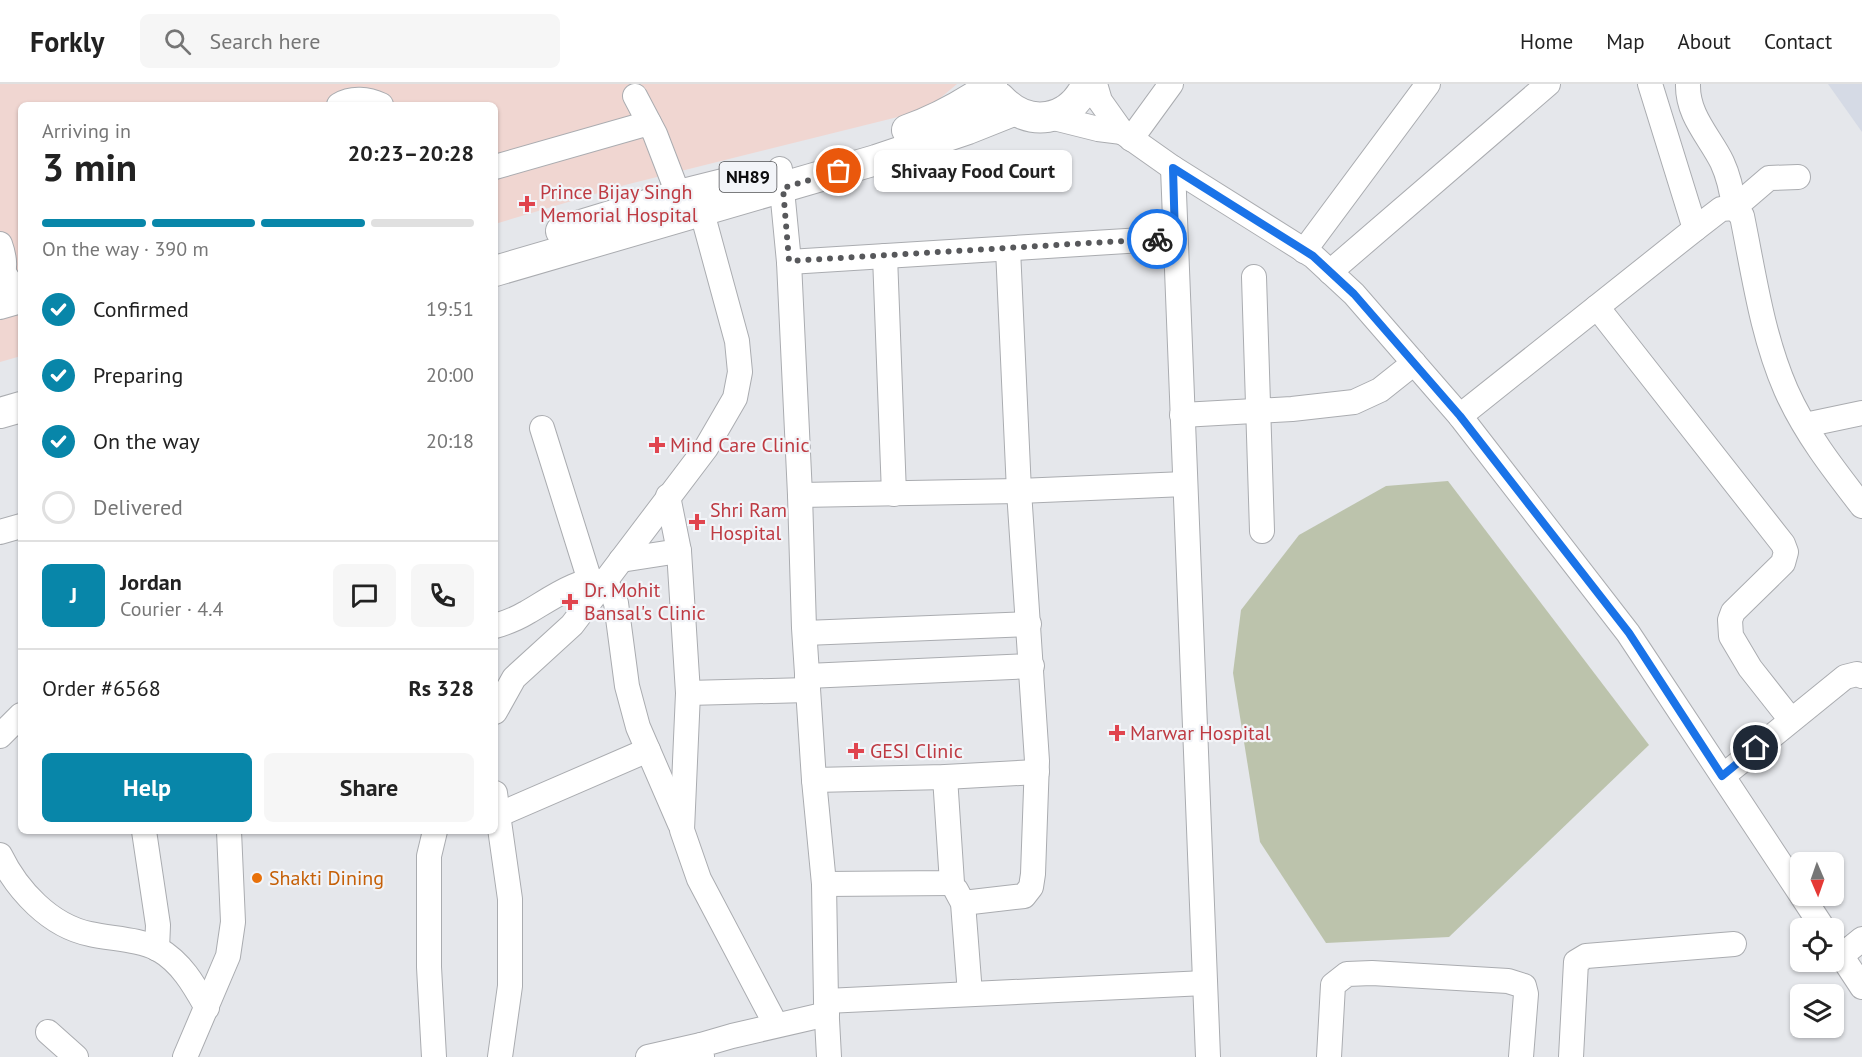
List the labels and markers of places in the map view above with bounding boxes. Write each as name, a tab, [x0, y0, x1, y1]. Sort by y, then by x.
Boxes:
pin	[813, 145, 864, 196]
callout: Shivaay Food Court	[875, 150, 1073, 192]
place label: Prince Bijay Singh Memorial Hospital	[540, 179, 698, 228]
marker: Prince Bijay Singh Memorial Hospital	[518, 195, 536, 213]
place label: Mind Care Clinic	[670, 432, 809, 458]
marker: Mind Care Clinic	[648, 436, 666, 454]
place label: Shri Ram Hospital	[710, 497, 787, 546]
marker: Shri Ram Hospital	[688, 513, 706, 531]
place label: Dr. Mohit Bansal's Clinic	[584, 577, 706, 626]
marker: Dr. Mohit Bansal's Clinic	[561, 593, 579, 611]
place label: Marwar Hospital	[1130, 720, 1271, 746]
pin	[1730, 722, 1781, 773]
marker: Marwar Hospital	[1108, 724, 1126, 742]
place label: GESI Clinic	[870, 738, 963, 764]
marker: GESI Clinic	[847, 742, 865, 760]
place label: Shakti Dining	[269, 865, 384, 891]
marker: Shakti Dining	[250, 871, 264, 885]

